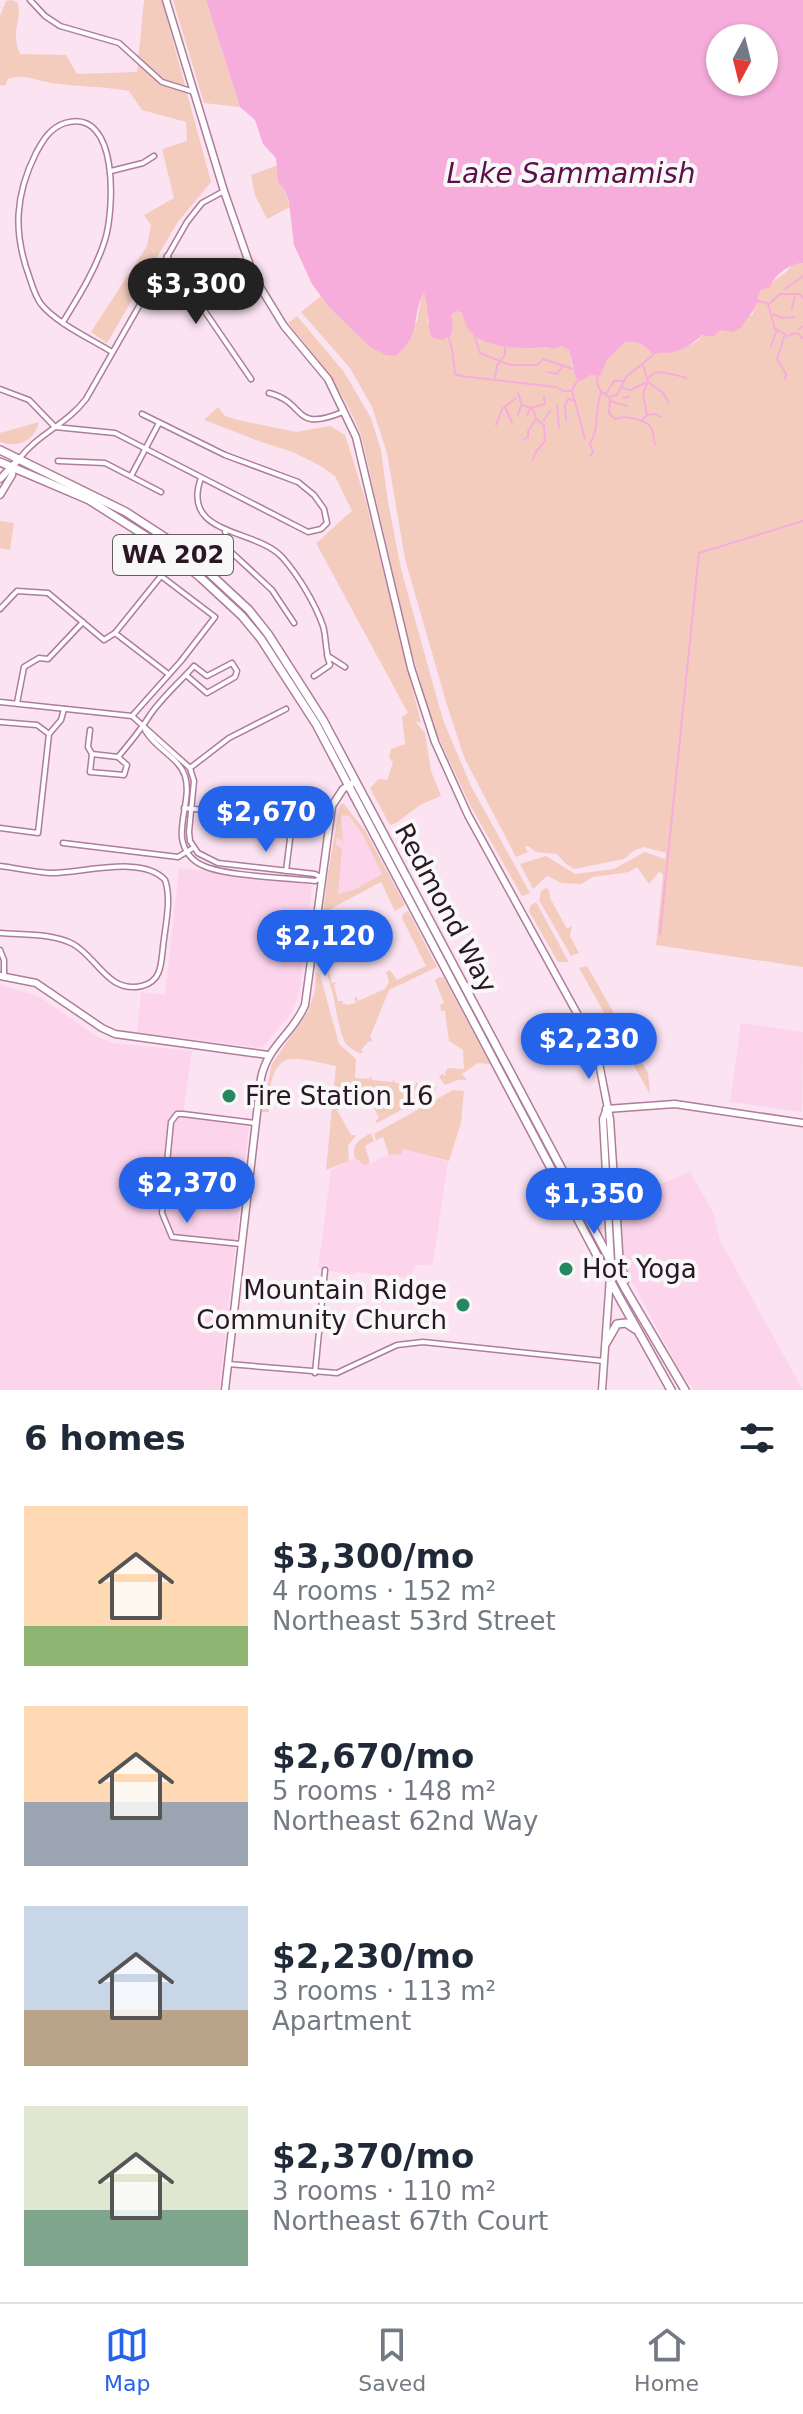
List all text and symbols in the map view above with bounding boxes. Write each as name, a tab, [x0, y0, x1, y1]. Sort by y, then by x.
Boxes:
north arrow	[706, 24, 778, 96]
map controls	[706, 24, 778, 96]
water label: Lake Sammamish	[446, 157, 696, 190]
pin: $3,300	[131, 258, 261, 326]
text: $3,300	[146, 269, 246, 299]
road number: WA 202	[113, 535, 233, 575]
pin: $2,670	[201, 786, 331, 854]
text: $2,670	[216, 797, 316, 827]
street label: Redmond Way	[389, 818, 503, 998]
pin: $2,120	[260, 910, 390, 978]
text: $2,120	[275, 921, 375, 951]
pin: $2,230	[524, 1013, 654, 1081]
text: $2,230	[539, 1024, 639, 1054]
place label: Fire Station 16	[245, 1081, 433, 1111]
marker: Fire Station 16	[220, 1087, 238, 1105]
pin: $2,370	[122, 1157, 252, 1225]
text: $2,370	[137, 1168, 237, 1198]
pin: $1,350	[529, 1168, 659, 1236]
text: $1,350	[544, 1179, 644, 1209]
place label: Hot Yoga	[582, 1254, 697, 1284]
marker: Hot Yoga	[557, 1260, 575, 1278]
place label: Mountain Ridge Community Church	[196, 1275, 447, 1335]
marker: Mountain Ridge Community Church	[454, 1296, 472, 1314]
icon: filters	[735, 1416, 779, 1460]
text: 6 homes	[24, 1418, 186, 1458]
text: $3,300/mo	[272, 1536, 474, 1576]
icon: home	[88, 1538, 184, 1634]
text: 4 rooms · 152 m²	[272, 1576, 496, 1606]
text: Northeast 53rd Street	[272, 1606, 556, 1636]
text: $2,670/mo	[272, 1736, 474, 1776]
icon: home	[88, 1738, 184, 1834]
text: 5 rooms · 148 m²	[272, 1776, 496, 1806]
text: Northeast 62nd Way	[272, 1806, 538, 1836]
text: $2,230/mo	[272, 1936, 474, 1976]
icon: home	[88, 1938, 184, 2034]
text: 3 rooms · 113 m²	[272, 1976, 496, 2006]
text: Apartment	[272, 2006, 411, 2036]
text: $2,370/mo	[272, 2136, 474, 2176]
icon: home	[88, 2138, 184, 2234]
text: 3 rooms · 110 m²	[272, 2176, 496, 2206]
text: Northeast 67th Court	[272, 2206, 548, 2236]
tab: Map	[104, 2323, 150, 2396]
tab: Saved	[358, 2323, 426, 2396]
tab: Home	[634, 2323, 699, 2396]

